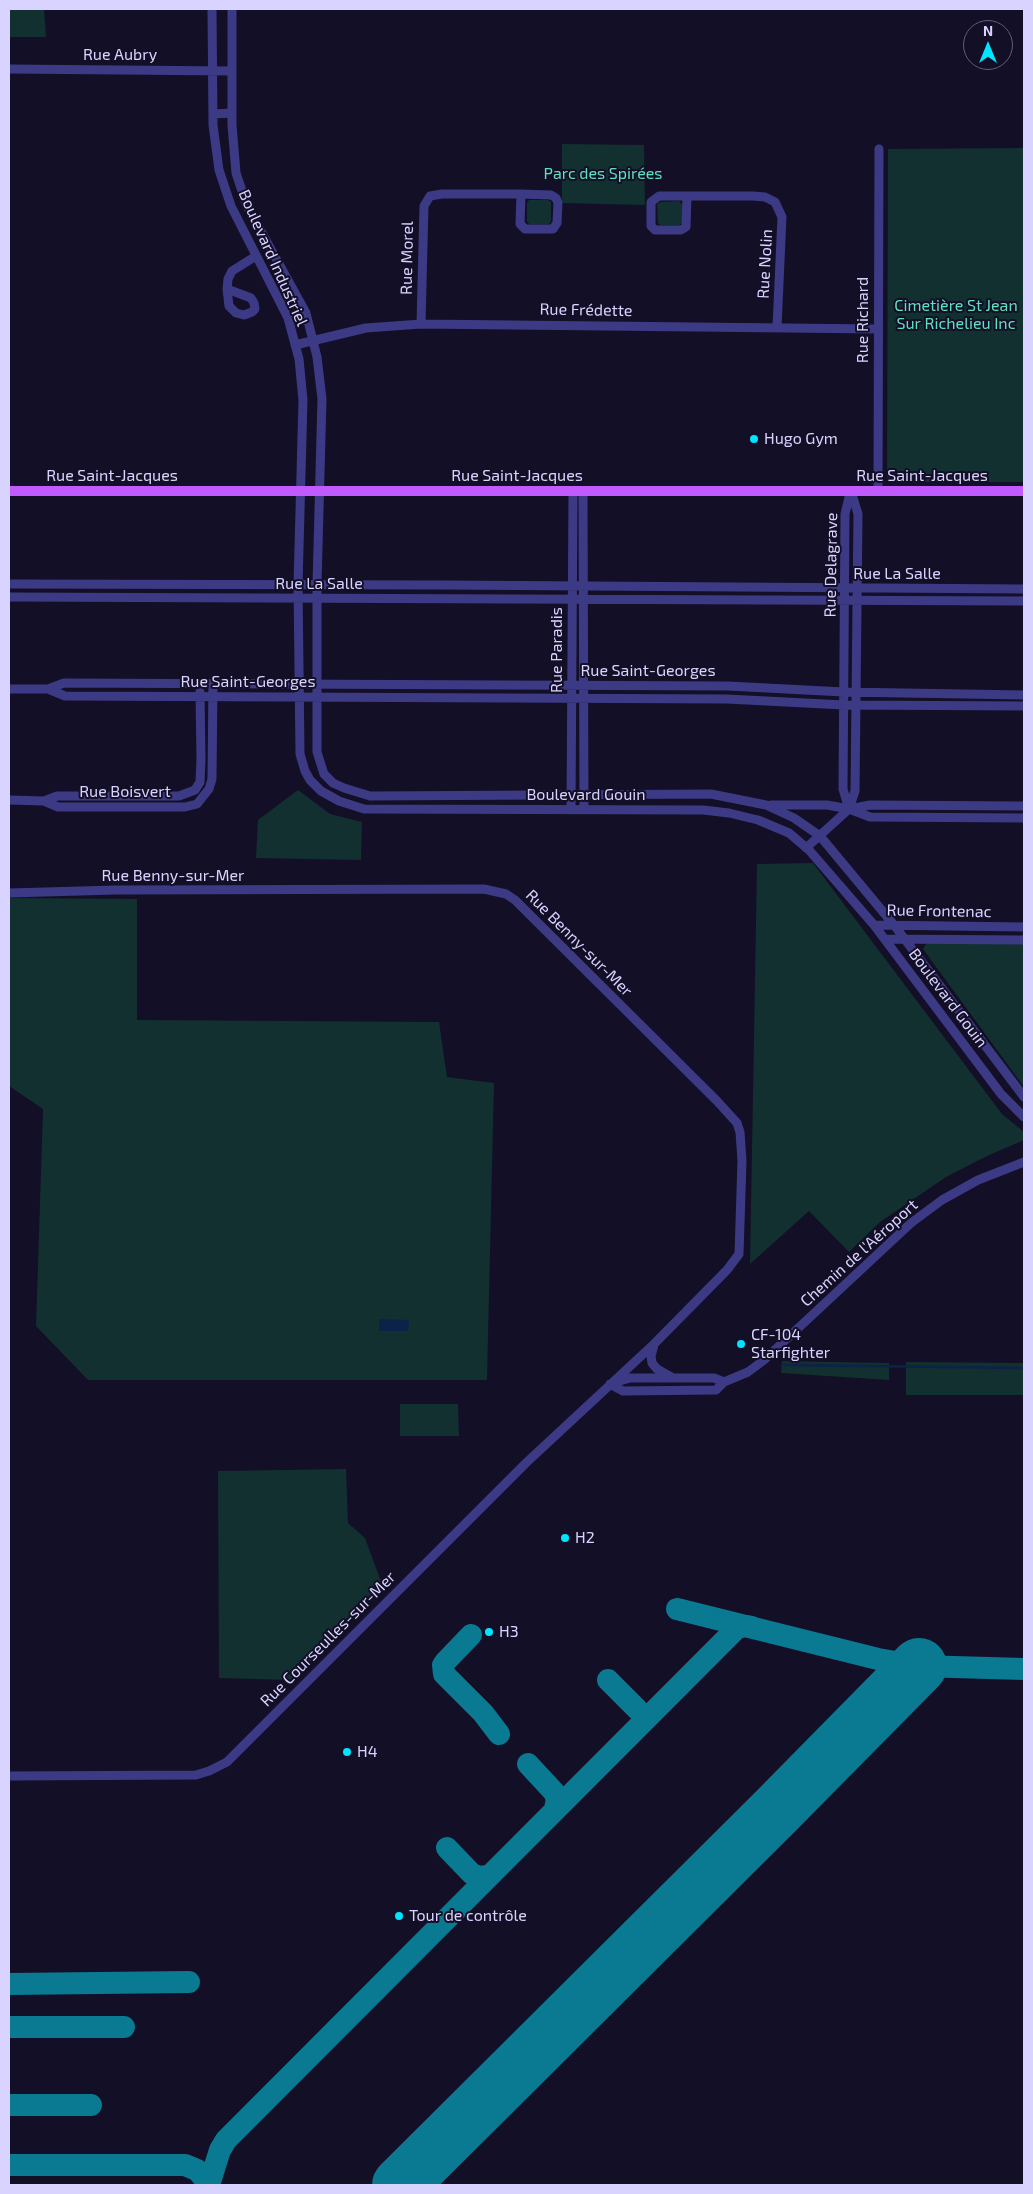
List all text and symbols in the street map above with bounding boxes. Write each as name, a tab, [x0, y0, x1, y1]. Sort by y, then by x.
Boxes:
north arrow	[963, 20, 1013, 70]
text: N	[983, 22, 993, 39]
street label: Rue Aubry	[83, 45, 157, 65]
park label: Parc des Spirées	[544, 164, 662, 184]
street label: Boulevard Industriel	[234, 187, 312, 329]
street label: Rue Morel	[397, 221, 417, 295]
street label: Rue Nolin	[754, 229, 776, 299]
street label: Rue Richard	[853, 277, 873, 363]
park label: Cimetière St Jean Sur Richelieu Inc	[894, 296, 1018, 334]
street label: Rue Frédette	[539, 300, 633, 320]
place label: Hugo Gym	[764, 429, 838, 449]
marker: Hugo Gym	[748, 433, 760, 445]
street label: Rue Saint-Jacques	[46, 466, 178, 486]
street label: Rue Saint-Jacques	[451, 466, 583, 486]
street label: Rue Saint-Jacques	[856, 466, 988, 486]
street label: Rue Delagrave	[820, 512, 842, 618]
street label: Rue La Salle	[853, 564, 941, 584]
street label: Rue La Salle	[275, 574, 363, 594]
street label: Rue Paradis	[547, 607, 567, 693]
street label: Rue Saint-Georges	[580, 661, 716, 681]
street label: Rue Saint-Georges	[180, 672, 316, 692]
street label: Rue Boisvert	[79, 782, 171, 802]
street label: Boulevard Gouin	[526, 785, 646, 805]
street label: Rue Benny-sur-Mer	[101, 866, 245, 886]
street label: Rue Benny-sur-Mer	[522, 886, 636, 1000]
street label: Rue Frontenac	[886, 900, 992, 922]
street label: Boulevard Gouin	[904, 945, 992, 1051]
street label: Chemin de l'Aéroport	[796, 1195, 922, 1311]
place label: CF-104 Starfighter	[751, 1325, 830, 1363]
marker: CF-104 Starfighter	[735, 1338, 747, 1350]
place label: H2	[575, 1528, 595, 1548]
marker: H2	[559, 1532, 571, 1544]
street label: Rue Courseulles-sur-Mer	[256, 1567, 400, 1711]
place label: H3	[499, 1622, 519, 1642]
marker: H3	[483, 1626, 495, 1638]
place label: H4	[357, 1742, 378, 1762]
marker: H4	[341, 1746, 353, 1758]
place label: Tour de contrôle	[409, 1906, 527, 1926]
marker: Tour de contrôle	[393, 1910, 405, 1922]

